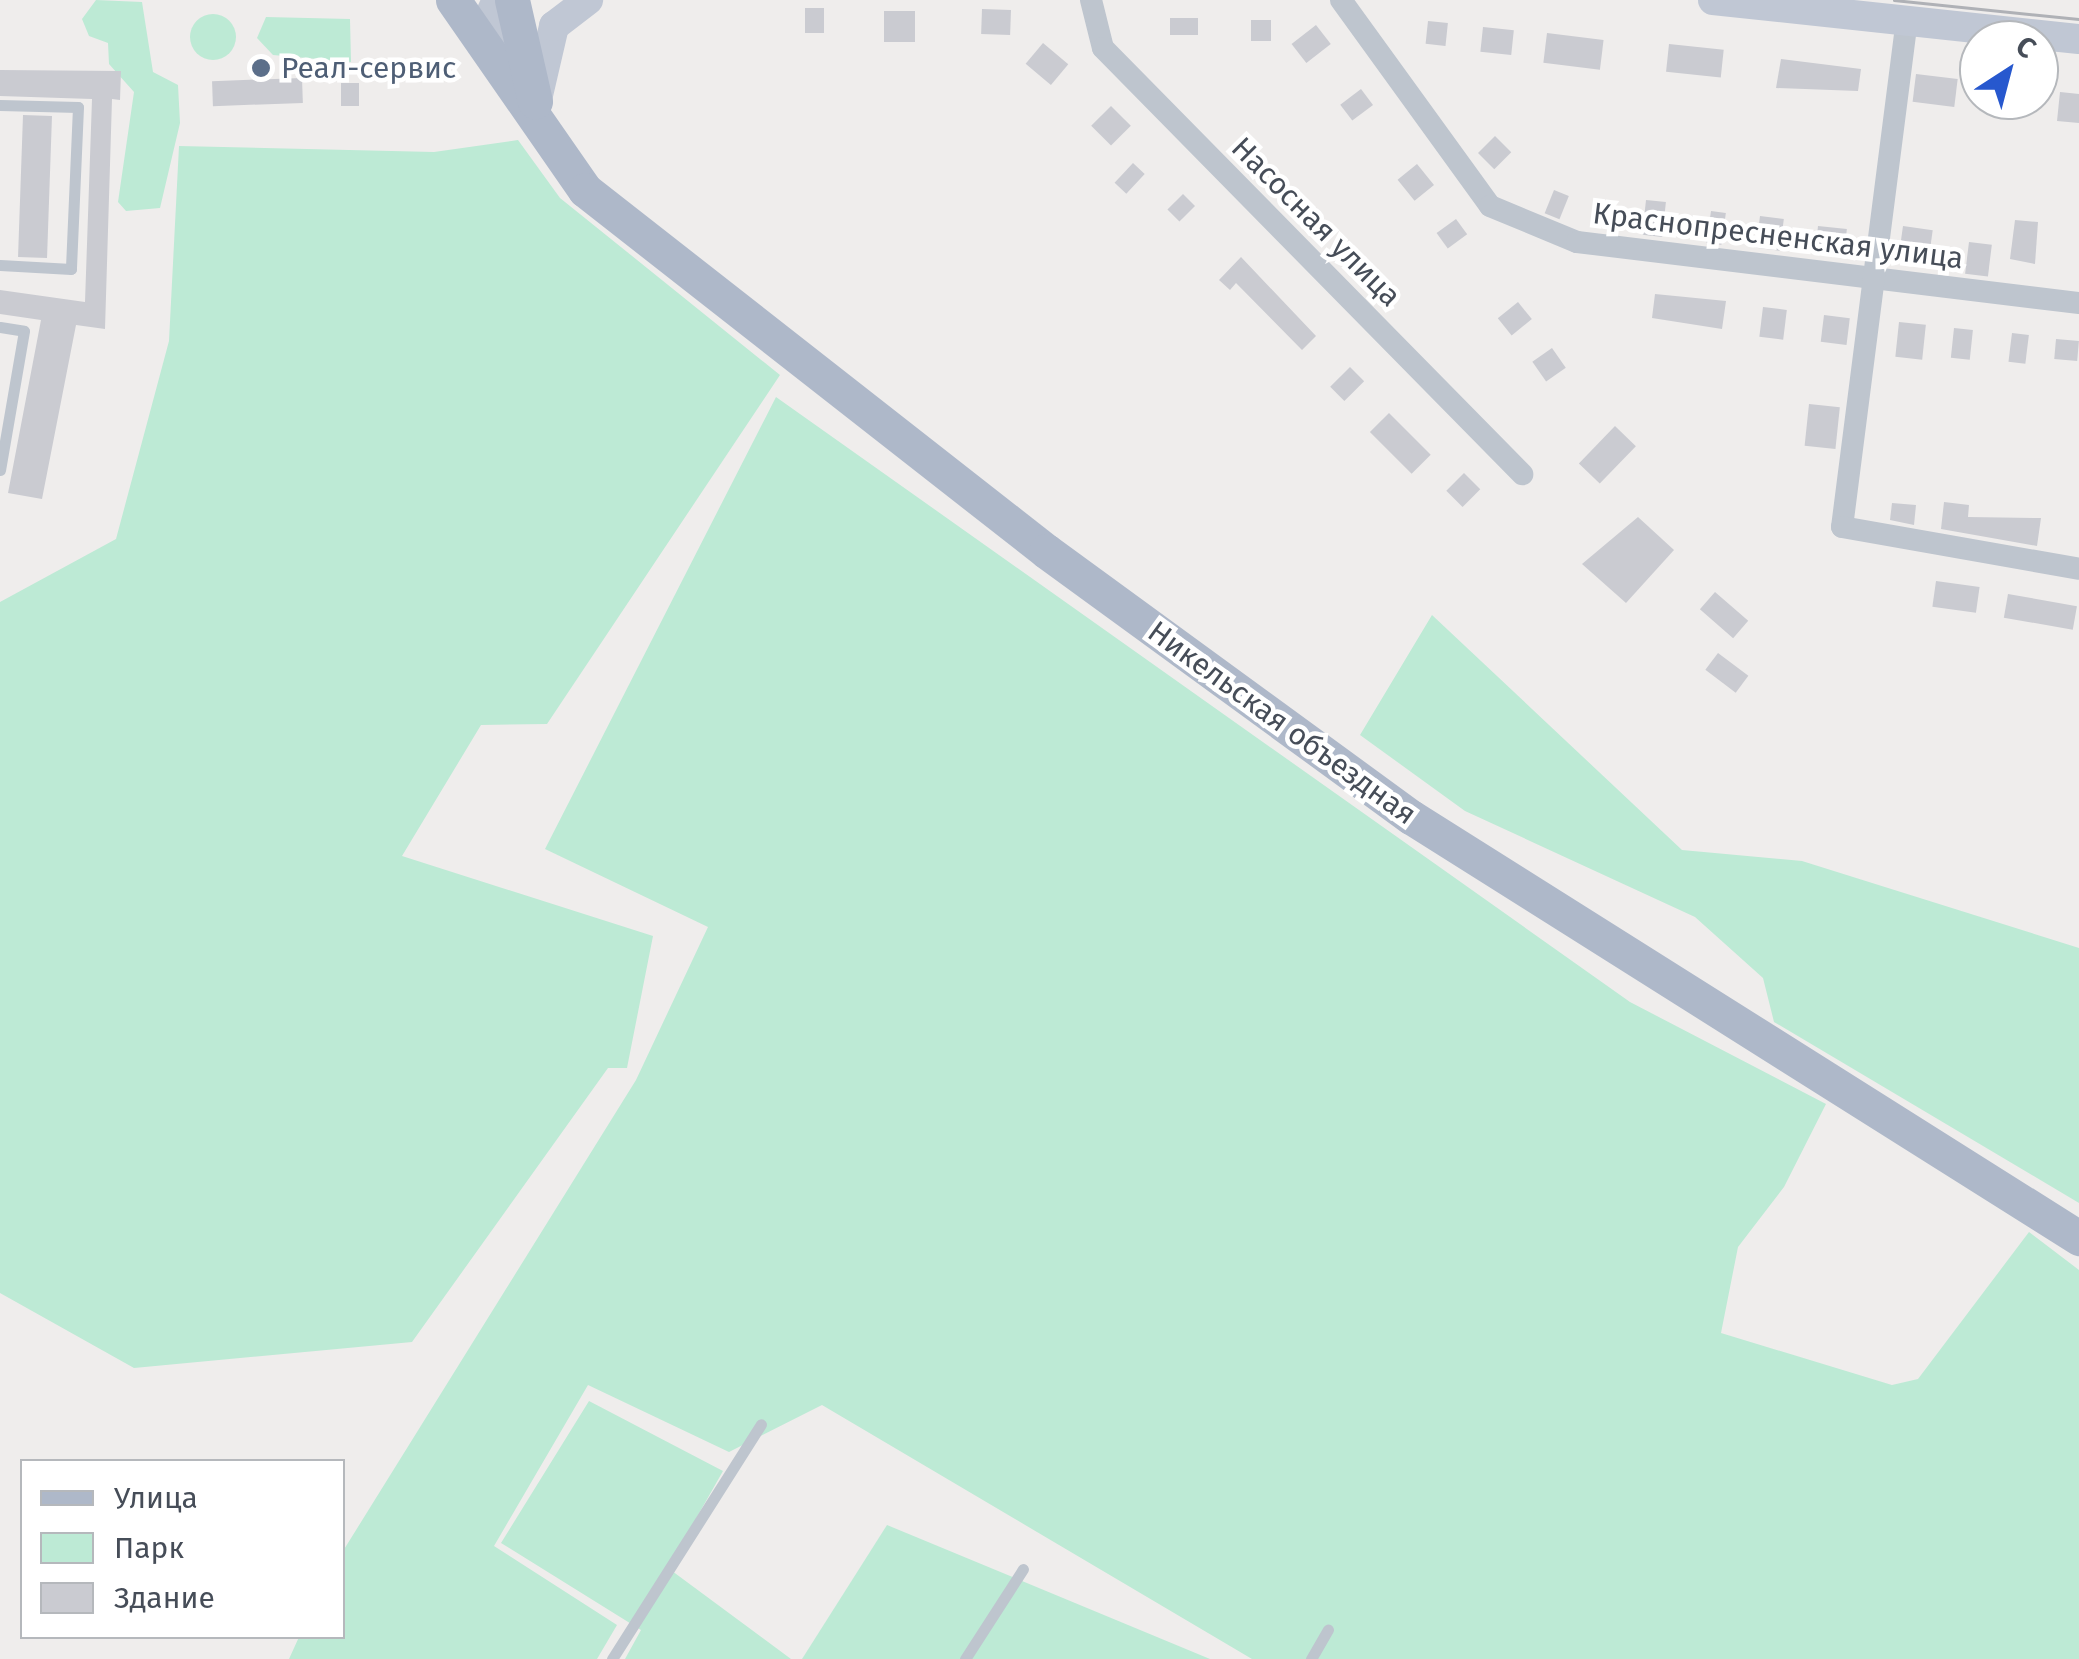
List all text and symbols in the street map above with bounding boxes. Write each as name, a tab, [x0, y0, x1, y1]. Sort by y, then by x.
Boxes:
north arrow	[1959, 20, 2059, 120]
text: С	[2010, 29, 2042, 65]
place label: Реал-сервис	[281, 50, 456, 86]
marker: Реал-сервис	[250, 57, 272, 79]
street label: Насосная улица	[1224, 130, 1408, 314]
street label: Краснопресненская улица	[1591, 195, 1965, 277]
street label: Никельская объездная	[1141, 614, 1423, 832]
legend	[20, 1459, 345, 1639]
text: Улица	[114, 1480, 198, 1516]
text: Парк	[114, 1530, 184, 1566]
text: Здание	[114, 1580, 215, 1616]

